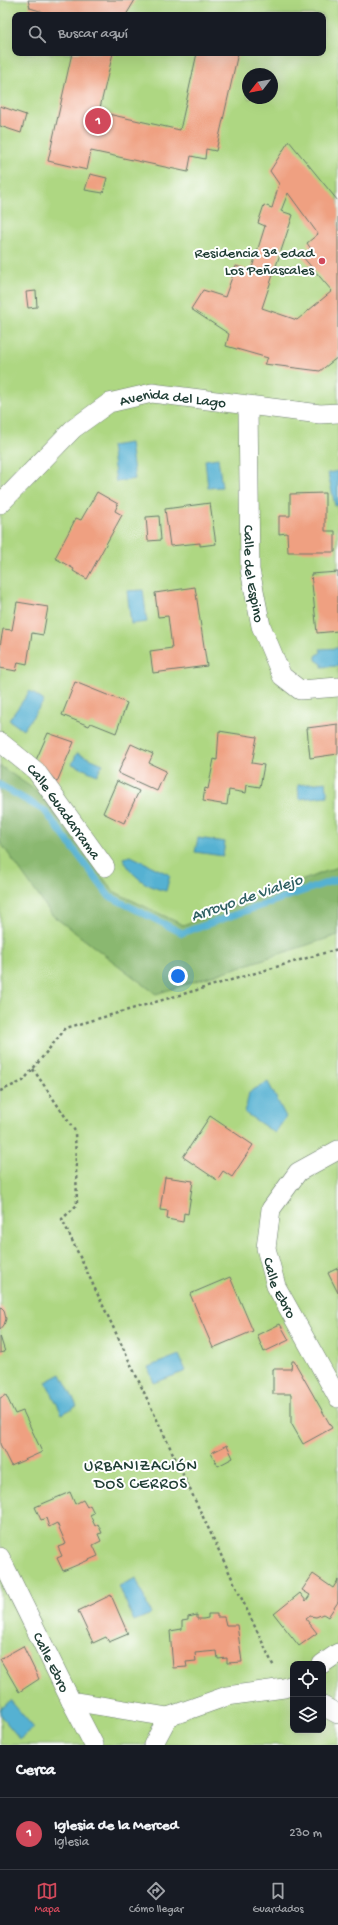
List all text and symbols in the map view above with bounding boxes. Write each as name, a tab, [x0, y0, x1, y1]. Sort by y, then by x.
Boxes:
search box	[12, 12, 326, 56]
icon: search	[26, 23, 48, 45]
text: Buscar aquí	[58, 25, 128, 43]
north arrow	[242, 68, 278, 104]
pin: 1	[85, 106, 111, 136]
place label: Residencia 3ª edad Los Peñascales	[194, 245, 315, 280]
marker: Residencia 3ª edad Los Peñascales	[317, 256, 327, 266]
street label: Avenida del Lago	[118, 386, 227, 413]
street label: Calle del Espino	[238, 525, 267, 624]
street label: Calle Guadarrama	[23, 760, 104, 864]
water label: Arroyo de Vialejo	[189, 871, 306, 927]
your location	[168, 966, 188, 986]
street label: Calle Ebro	[258, 1256, 299, 1322]
district label: URBANIZACIÓN DOS CERROS	[84, 1458, 198, 1495]
street label: Calle Ebro	[28, 1630, 72, 1696]
map controls	[290, 1661, 326, 1733]
button: locate	[290, 1661, 326, 1697]
button: layers	[290, 1697, 326, 1733]
text: Cerca	[16, 1761, 55, 1781]
text: Iglesia de la Merced	[54, 1817, 178, 1835]
text: 1	[26, 1826, 32, 1841]
text: 230 m	[289, 1826, 322, 1841]
text: Iglesia	[54, 1835, 89, 1850]
tab: Mapa	[35, 1880, 60, 1916]
tab: Cómo llegar	[129, 1880, 183, 1916]
tab: Guardados	[253, 1880, 303, 1916]

